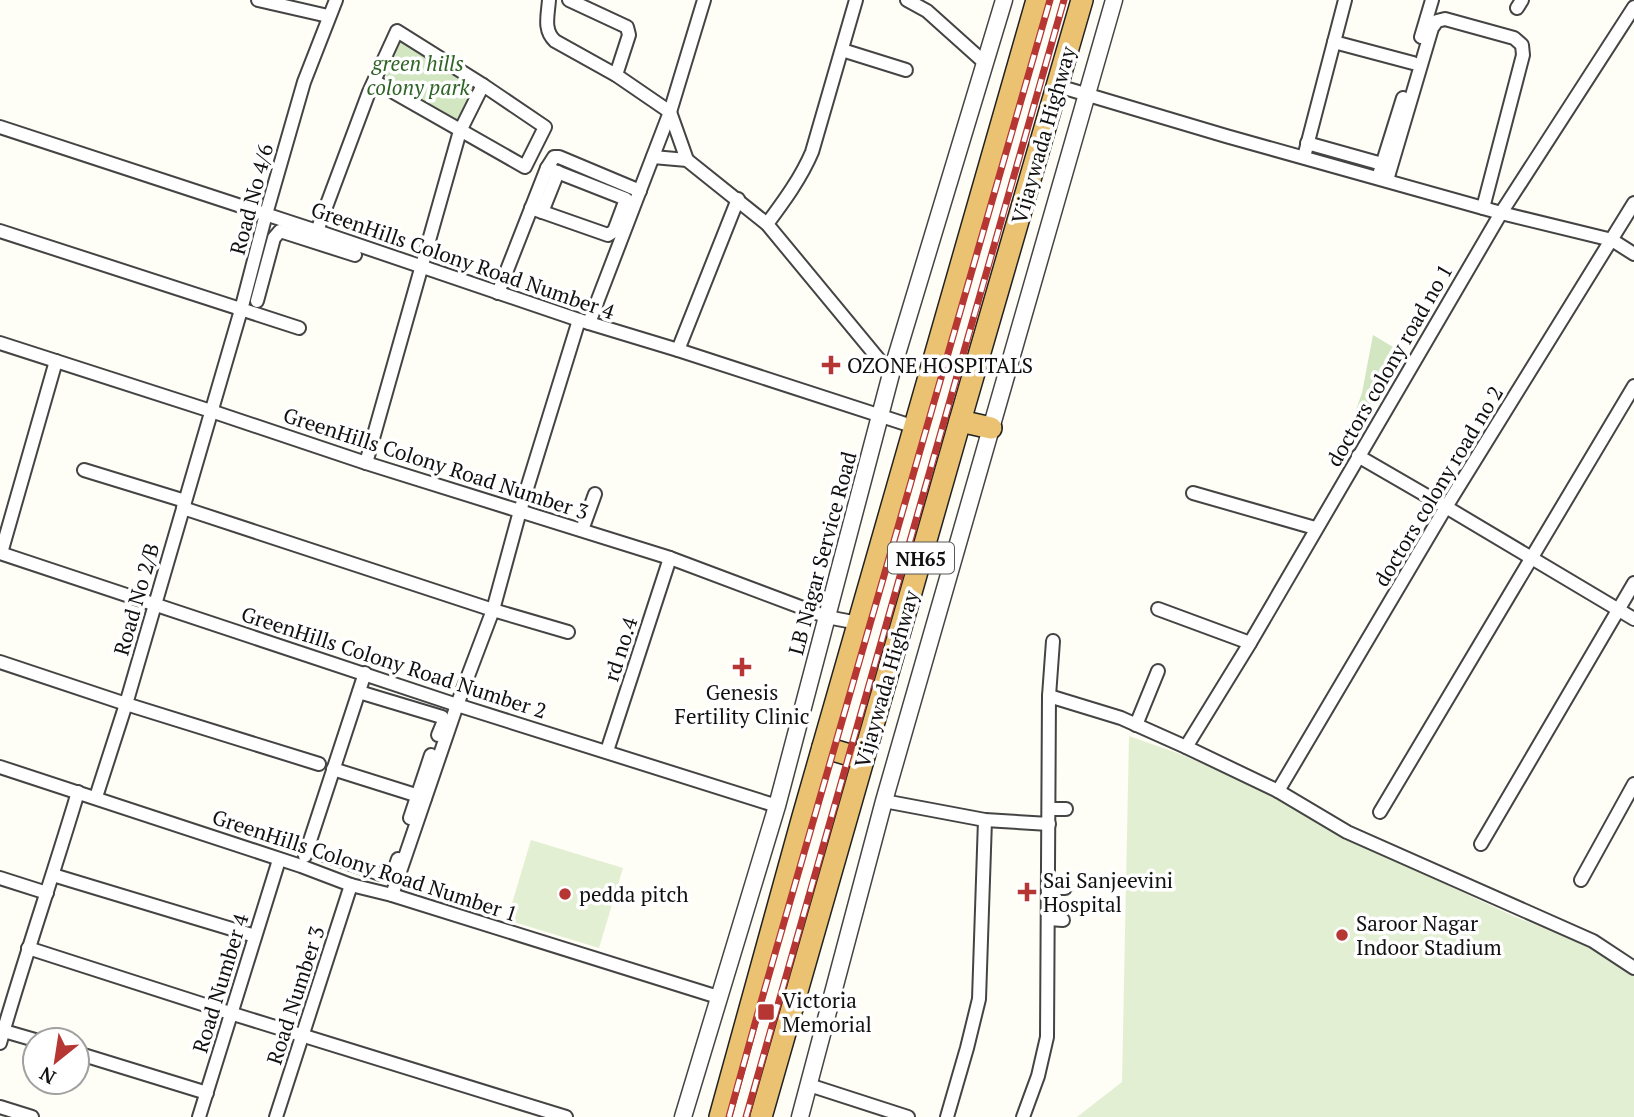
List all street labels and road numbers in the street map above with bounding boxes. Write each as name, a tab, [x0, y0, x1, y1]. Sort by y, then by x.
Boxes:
street label: Vijaywada Highway	[1004, 43, 1082, 227]
street label: Road No 4/6	[223, 140, 279, 258]
street label: GreenHills Colony Road Number 4	[308, 195, 619, 325]
street label: doctors colony road no 1	[1320, 259, 1458, 471]
street label: doctors colony road no 2	[1367, 381, 1509, 591]
street label: GreenHills Colony Road Number 3	[280, 400, 592, 526]
street label: LB Nagar Service Road	[781, 448, 863, 658]
street label: Road No 2/B	[107, 540, 165, 658]
road number: NH65	[888, 542, 954, 573]
street label: Vijaywada Highway	[847, 587, 925, 771]
street label: GreenHills Colony Road Number 2	[238, 599, 550, 725]
street label: rd no.4	[596, 613, 644, 685]
street label: GreenHills Colony Road Number 1	[209, 802, 521, 928]
street label: Road Number 4	[186, 909, 255, 1056]
street label: Road Number 3	[259, 922, 331, 1068]

